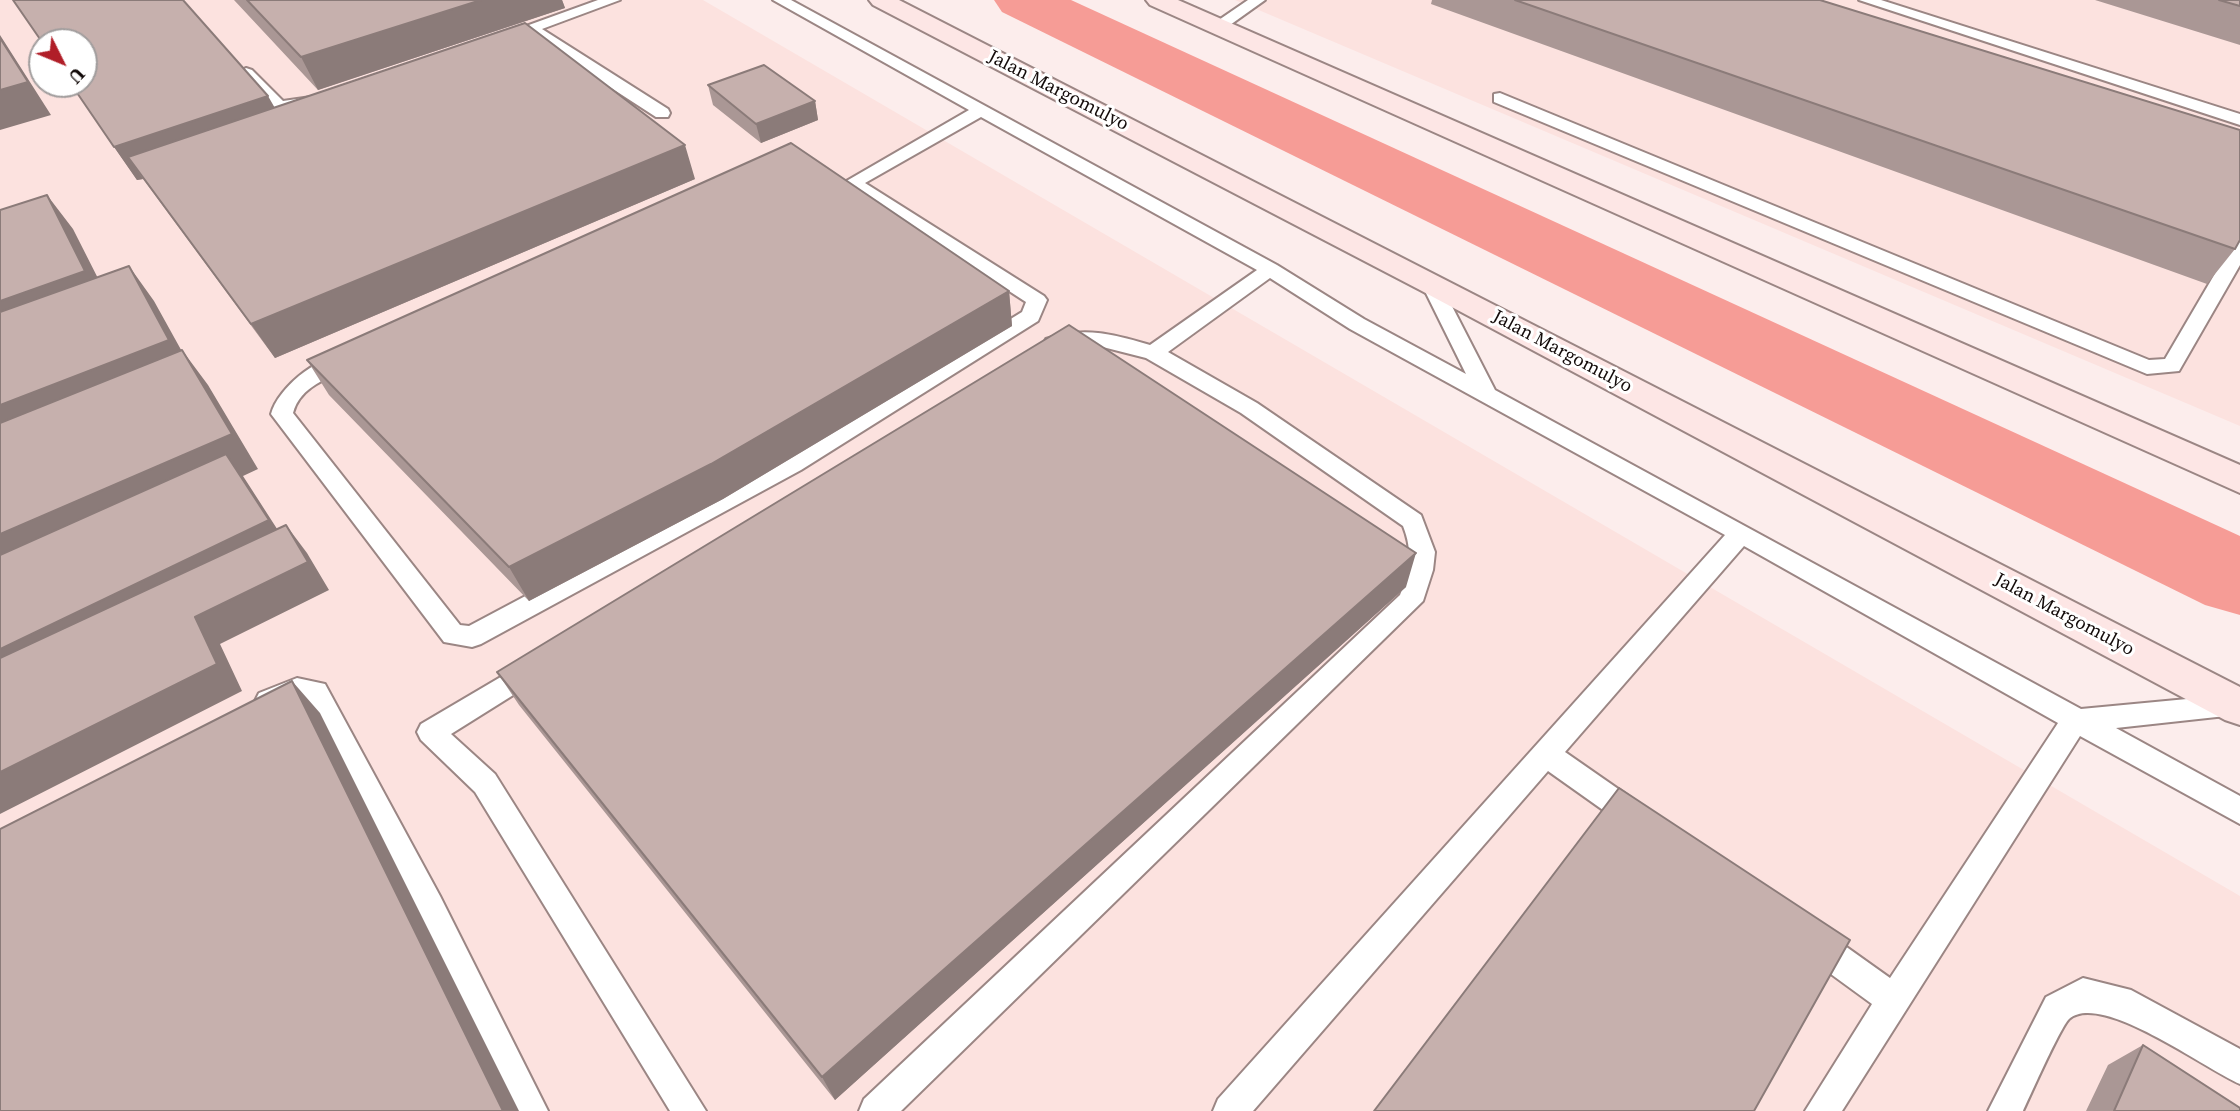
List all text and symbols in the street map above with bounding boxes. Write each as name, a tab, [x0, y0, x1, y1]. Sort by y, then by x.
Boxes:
north arrow	[28, 28, 98, 98]
street label: Jalan Margomulyo	[984, 46, 1132, 136]
text: U	[63, 62, 91, 90]
street label: Jalan Margomulyo	[1488, 306, 1636, 398]
street label: Jalan Margomulyo	[1990, 569, 2138, 661]

